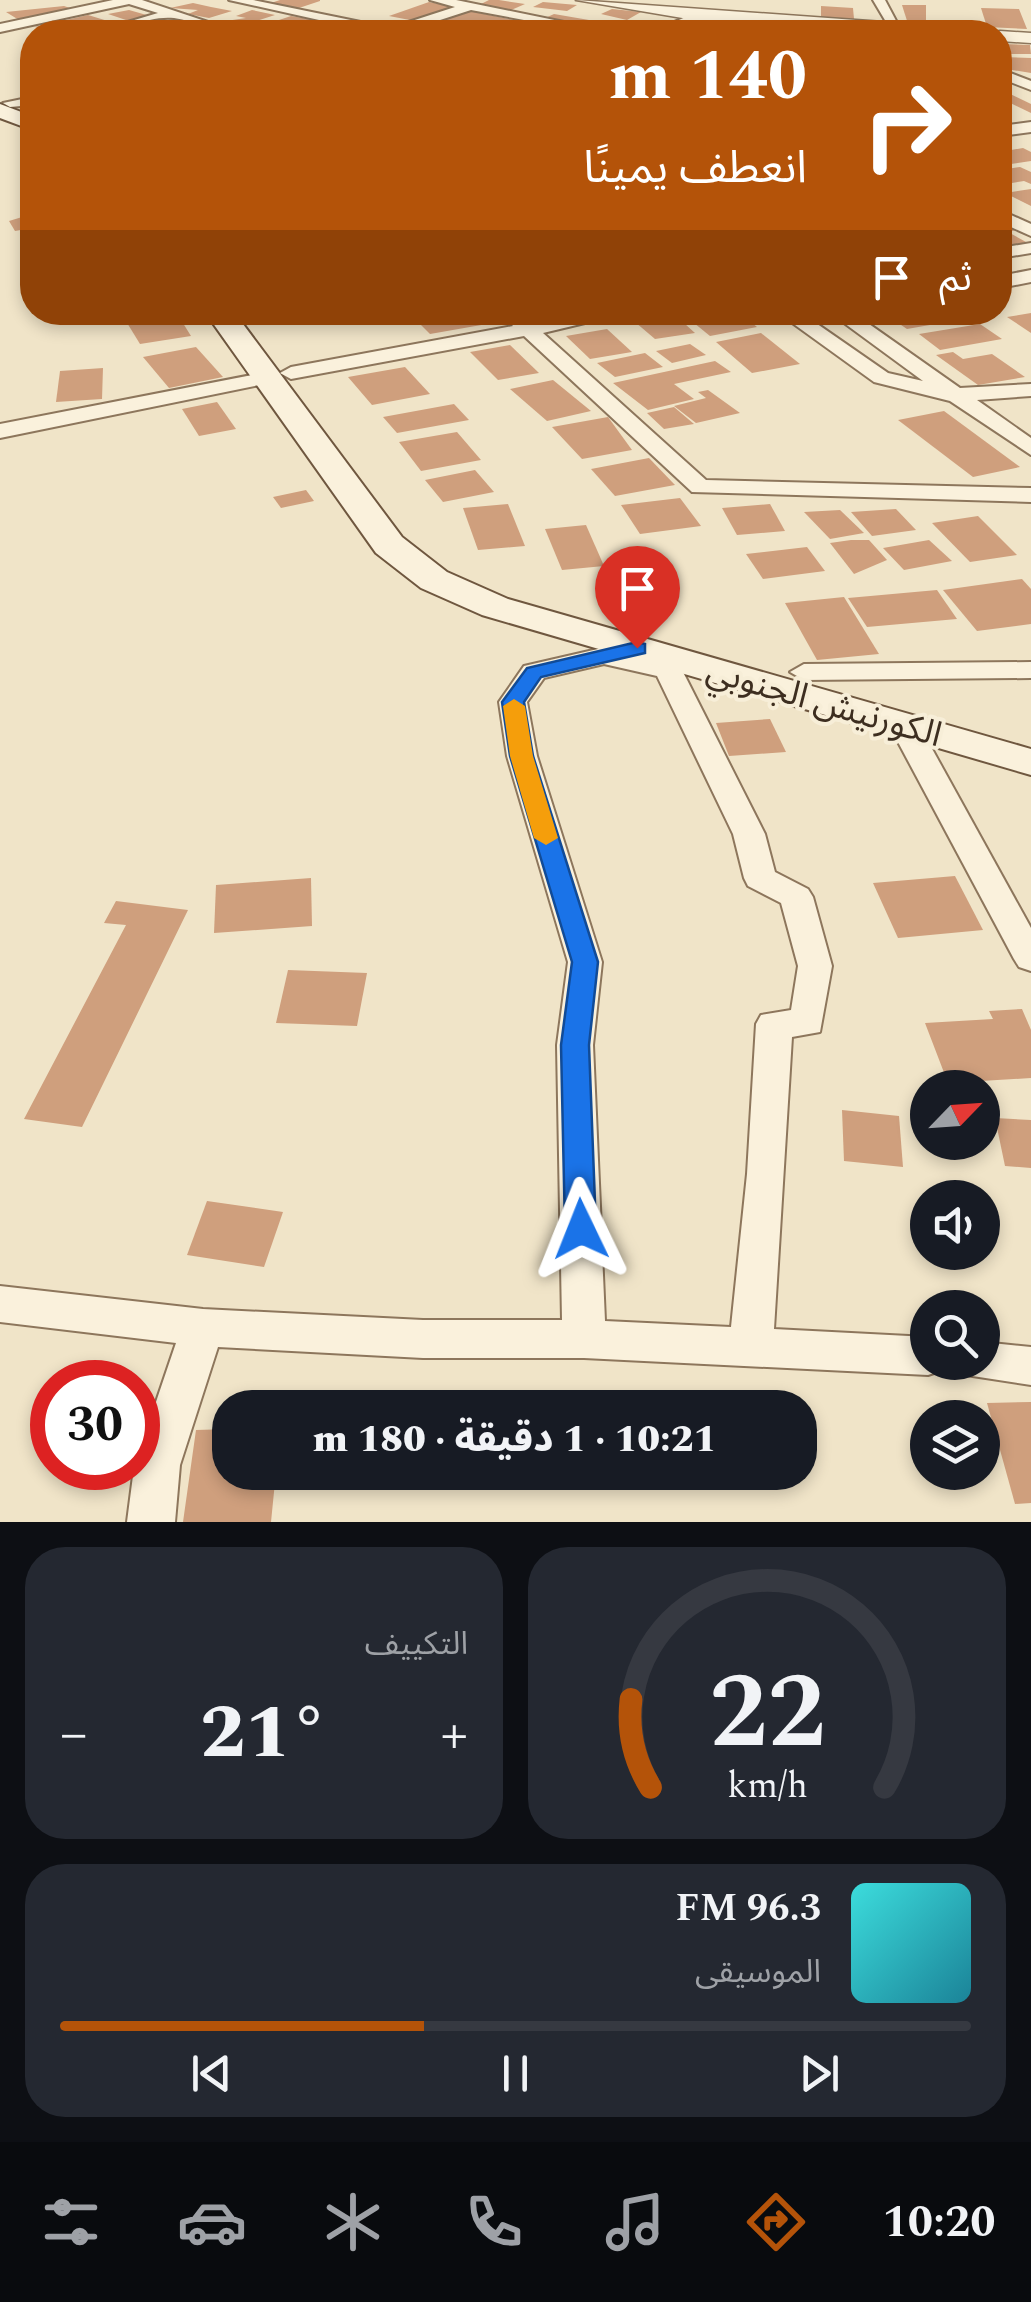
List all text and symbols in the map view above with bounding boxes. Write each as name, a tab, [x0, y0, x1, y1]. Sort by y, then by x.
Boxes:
text: 140 m	[609, 24, 807, 130]
icon: right	[842, 60, 972, 190]
text: انعطف يمينًا	[583, 134, 807, 203]
icon: arrive	[864, 250, 919, 305]
text: ثم	[939, 250, 972, 308]
pin	[595, 546, 680, 649]
icon: arrive	[610, 561, 665, 616]
street label: الكورنيش الجنوبي	[700, 644, 948, 762]
north arrow	[910, 1070, 1000, 1160]
map controls	[910, 1070, 1000, 1490]
position arrow	[529, 1177, 633, 1281]
button: sound	[910, 1180, 1000, 1270]
button: search	[910, 1290, 1000, 1380]
speed limit sign: 30	[30, 1360, 160, 1490]
button: layers	[910, 1400, 1000, 1490]
text: 10:21 · 1 دقيقة · 180 m	[313, 1411, 716, 1469]
text: التكييف	[365, 1620, 468, 1669]
text: 22	[709, 1635, 825, 1793]
text: 21°	[200, 1677, 328, 1791]
text: −	[60, 1693, 88, 1776]
text: +	[440, 1693, 468, 1776]
text: km/h	[727, 1759, 807, 1814]
text: 96.3 FM	[676, 1880, 821, 1938]
text: الموسيقى	[695, 1948, 821, 1997]
icon: previous	[184, 2046, 239, 2101]
icon: pause	[488, 2046, 543, 2101]
icon: next	[792, 2046, 847, 2101]
icon: filters	[36, 2187, 106, 2257]
icon: car	[177, 2187, 247, 2257]
icon: climate	[318, 2187, 388, 2257]
icon: phone	[459, 2187, 529, 2257]
icon: music	[600, 2187, 670, 2257]
icon: directions	[741, 2187, 811, 2257]
text: 10:20	[882, 2188, 995, 2257]

